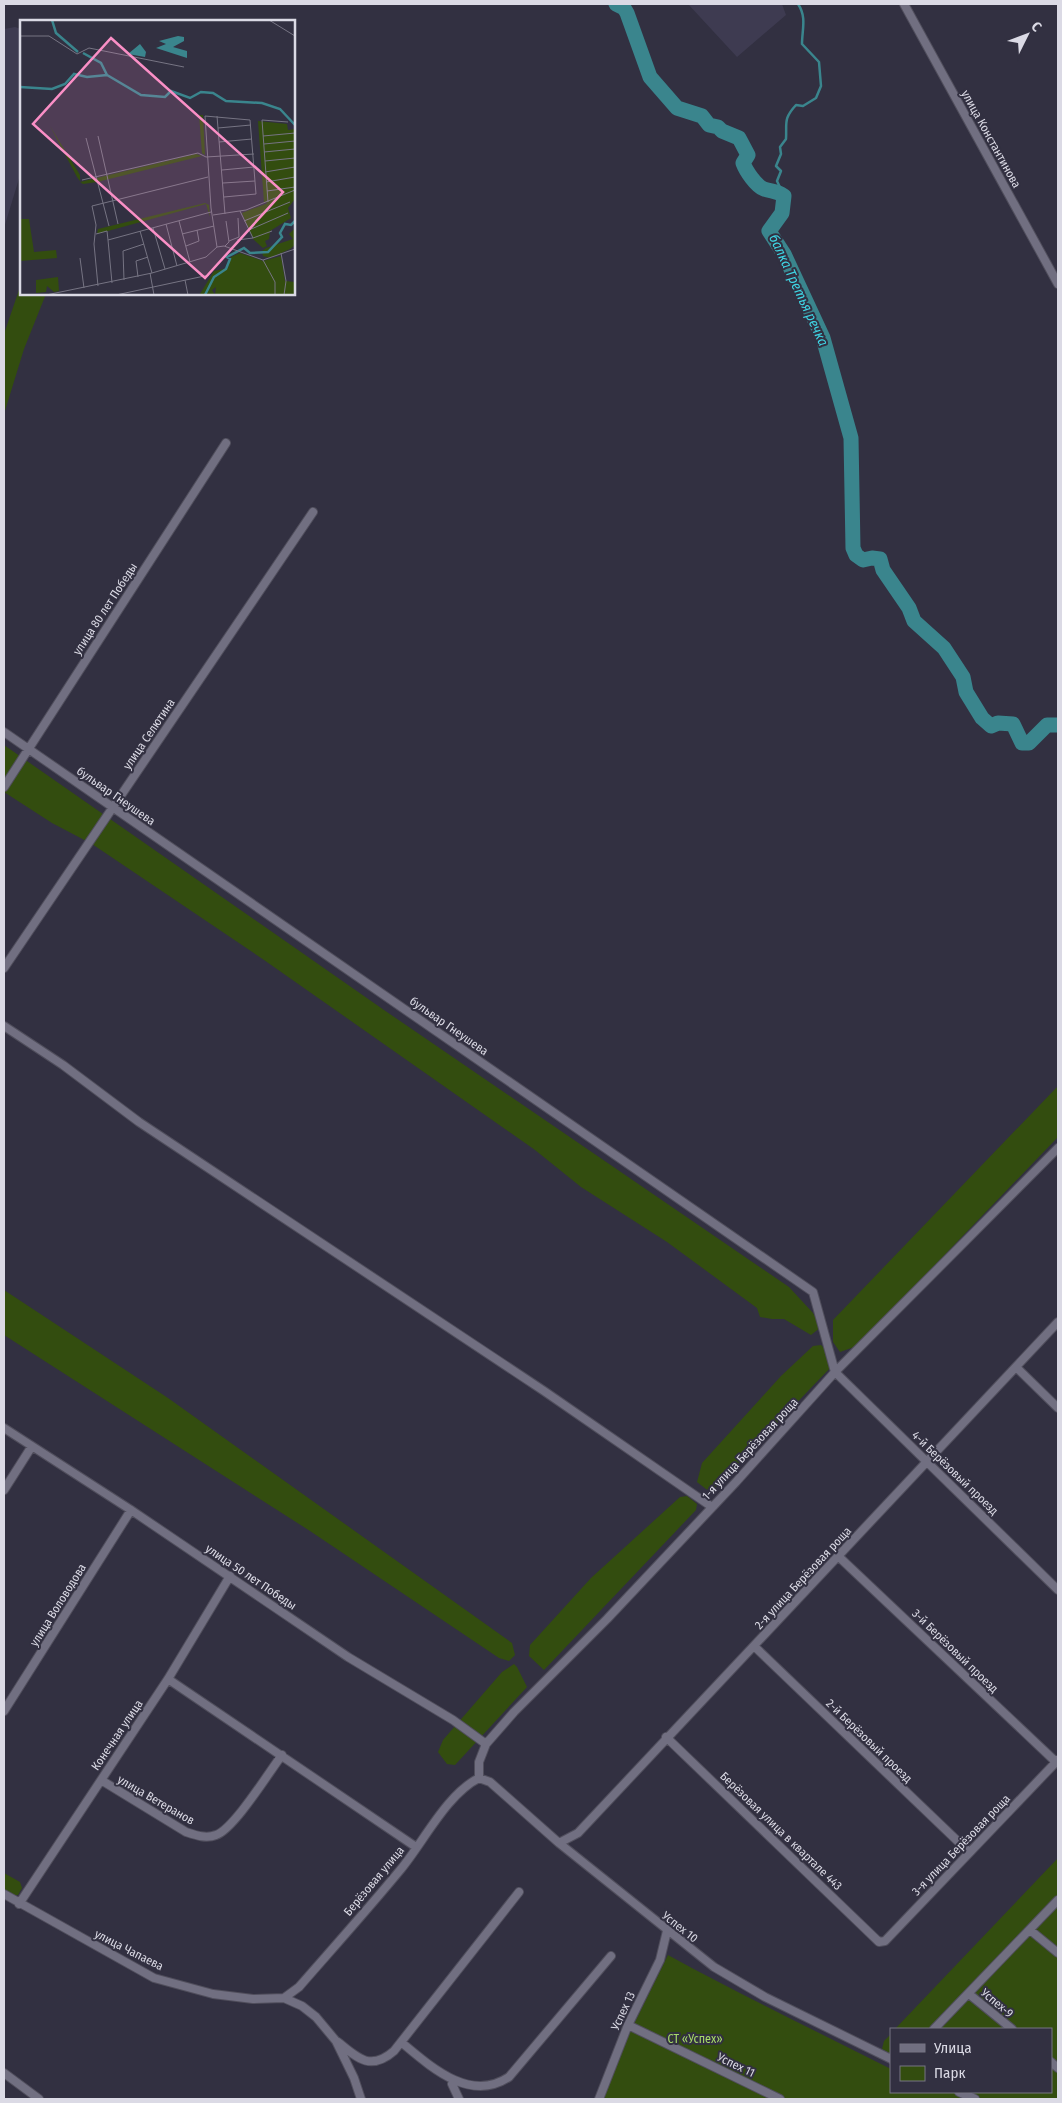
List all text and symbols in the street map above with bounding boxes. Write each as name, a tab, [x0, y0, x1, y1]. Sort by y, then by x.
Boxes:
north arrow	[1002, 10, 1052, 60]
text: С	[1028, 18, 1046, 36]
inset map	[20, 20, 295, 295]
street label: улица Константинова	[958, 88, 1024, 190]
water label: балка Третья речка	[765, 232, 832, 349]
street label: улица 80 лет Победы	[70, 560, 140, 658]
street label: улица Селютина	[120, 696, 178, 772]
street label: бульвар Гнеушева	[74, 764, 158, 828]
street label: бульвар Гнеушева	[407, 994, 491, 1058]
street label: 1-я улица Берёзовая роща	[699, 1395, 801, 1503]
street label: 4-й Берёзовый проезд	[909, 1428, 1001, 1518]
street label: 2-я улица Берёзовая роща	[752, 1524, 854, 1632]
street label: улица 50 лет Победы	[203, 1541, 299, 1613]
street label: улица Воловодова	[27, 1561, 89, 1649]
street label: 3-й Берёзовый проезд	[909, 1606, 1001, 1696]
street label: 2-й Берёзовый проезд	[823, 1696, 915, 1786]
street label: Конечная улица	[88, 1697, 146, 1773]
street label: Берёзовая улица в квартале 443	[717, 1769, 845, 1893]
street label: улица Ветеранов	[115, 1772, 197, 1828]
street label: 3-я улица Берёзовая роща	[909, 1792, 1013, 1898]
street label: Берёзовая улица	[341, 1843, 407, 1919]
street label: Успех 10	[658, 1908, 701, 1945]
street label: улица Чапаева	[92, 1927, 166, 1973]
street label: Успех-9	[977, 1985, 1016, 2021]
street label: Успех 13	[608, 1990, 638, 2033]
legend	[890, 2028, 1052, 2093]
park label: СТ «Успех»	[667, 2032, 723, 2046]
text: Улица	[933, 2039, 972, 2057]
street label: Успех 11	[714, 2050, 757, 2080]
text: Парк	[934, 2064, 965, 2082]

